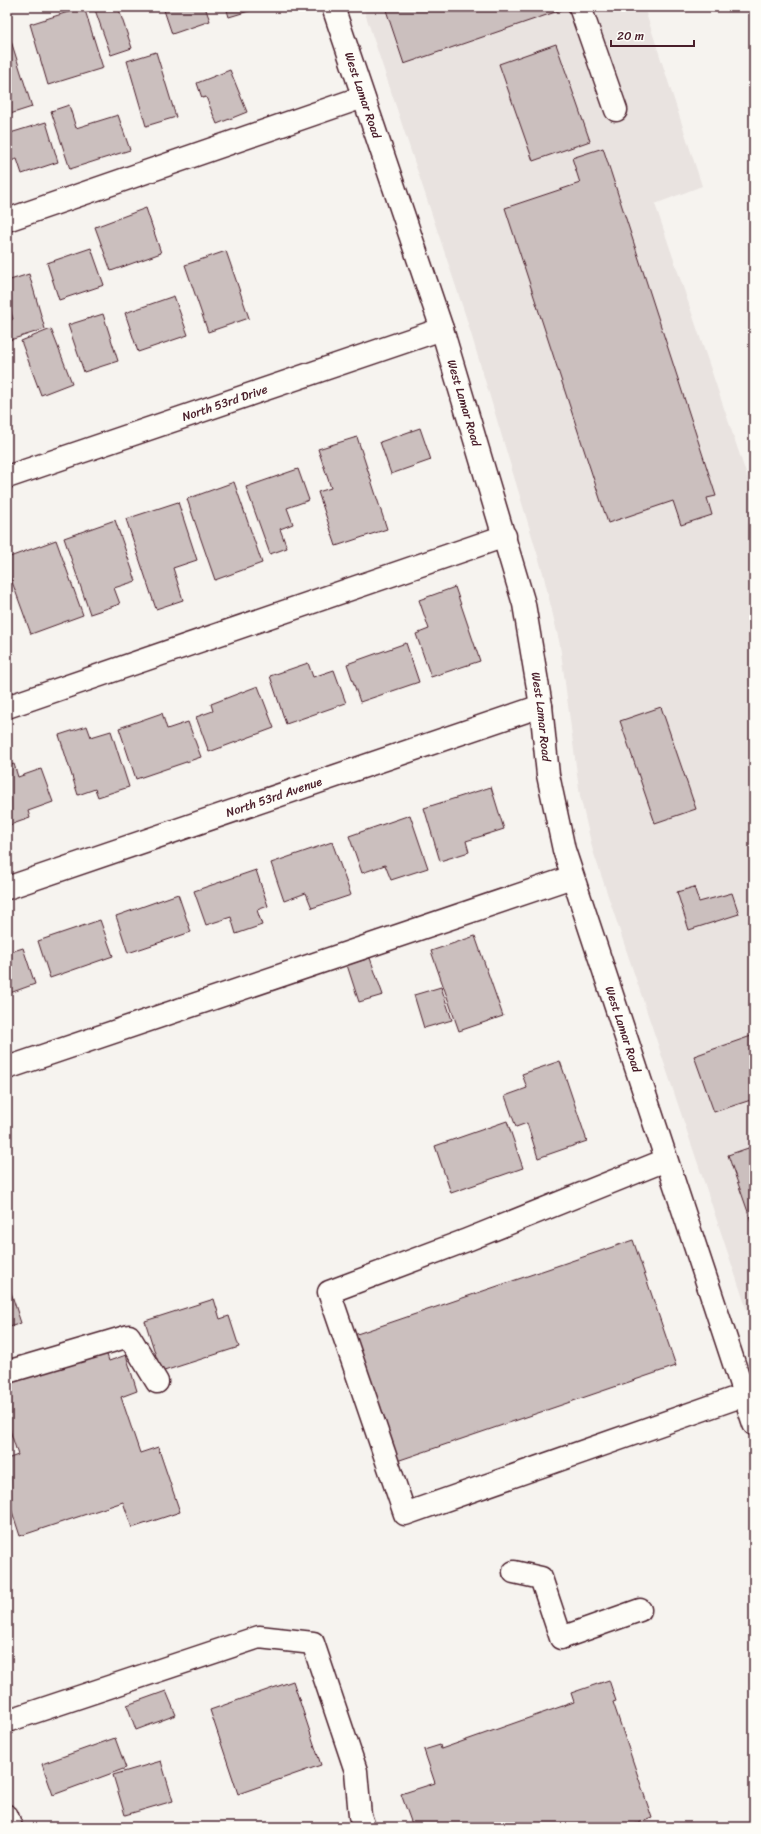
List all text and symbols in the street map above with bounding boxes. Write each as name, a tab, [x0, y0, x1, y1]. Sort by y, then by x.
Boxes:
scale bar	[611, 22, 694, 48]
text: 20 m	[617, 25, 644, 47]
street label: West Lamar Road	[338, 49, 388, 142]
street label: West Lamar Road	[441, 357, 488, 450]
street label: North 53rd Drive	[179, 378, 271, 428]
street label: West Lamar Road	[525, 670, 558, 763]
street label: North 53rd Avenue	[223, 770, 325, 824]
street label: West Lamar Road	[599, 983, 648, 1076]

